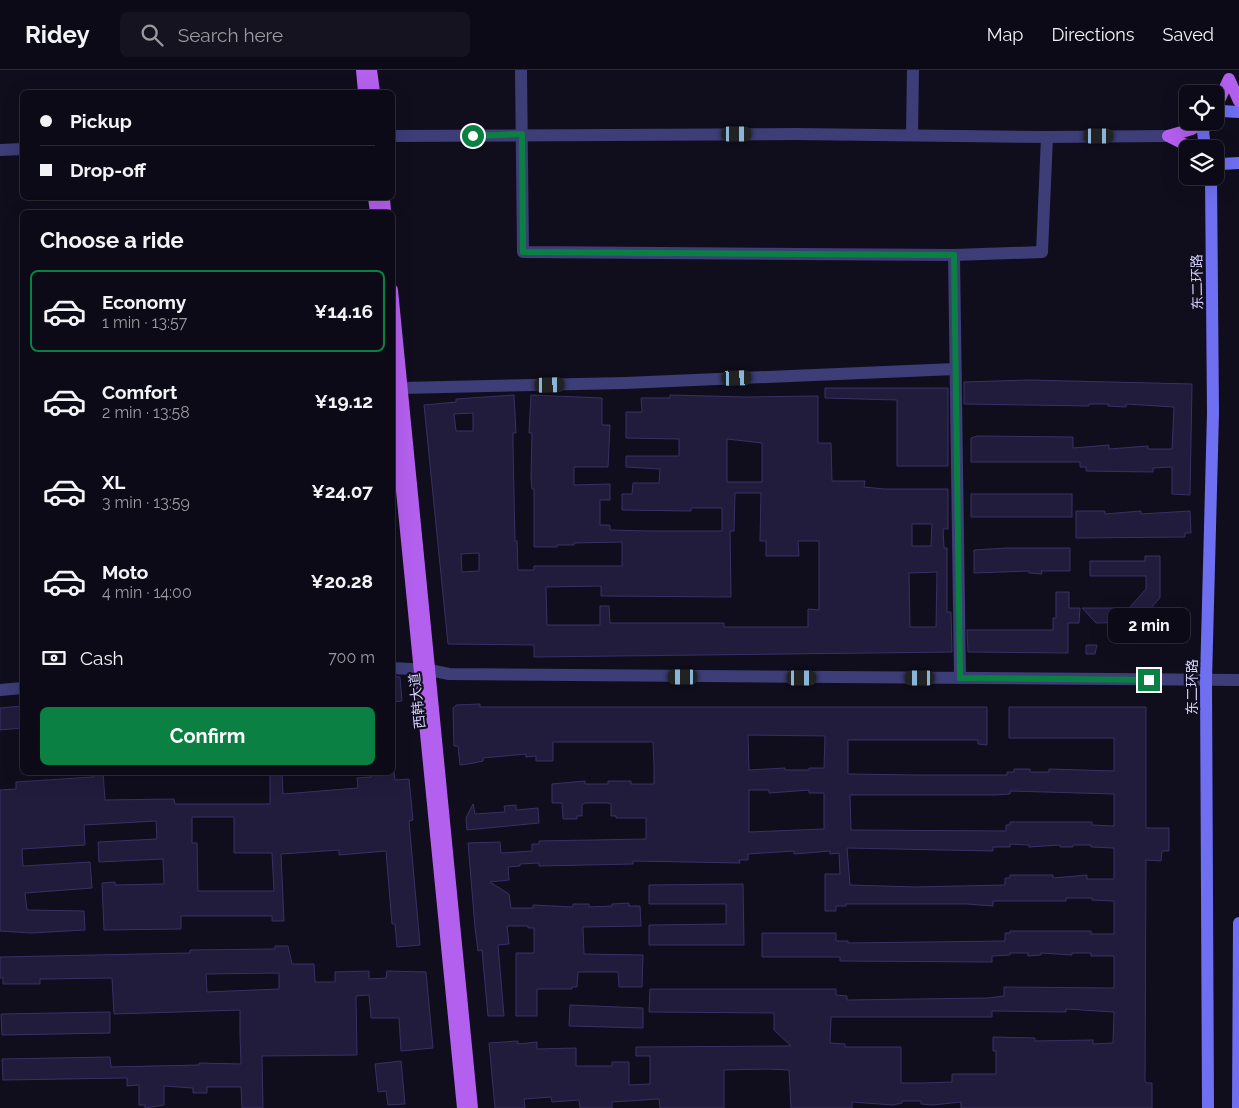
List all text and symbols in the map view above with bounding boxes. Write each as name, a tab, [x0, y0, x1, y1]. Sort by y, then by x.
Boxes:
search box	[120, 12, 470, 57]
text: Ridey	[25, 20, 90, 49]
icon: search	[138, 21, 166, 49]
text: Search here	[178, 24, 283, 46]
text: Map	[987, 24, 1023, 45]
text: Directions	[1051, 24, 1135, 45]
text: Saved	[1163, 24, 1214, 45]
map controls	[1179, 85, 1224, 185]
button: locate	[1179, 85, 1224, 130]
text: Pickup	[70, 110, 132, 132]
route start	[462, 125, 484, 147]
car	[722, 127, 752, 142]
car	[1084, 129, 1114, 144]
button: layers	[1179, 140, 1224, 185]
text: Drop-off	[70, 159, 146, 181]
text: Choose a ride	[40, 227, 184, 253]
street label: 东二环路	[1189, 254, 1205, 310]
icon: car	[42, 289, 87, 334]
text: Economy	[102, 291, 186, 313]
text: ¥14.16	[314, 300, 373, 322]
text: 1 min · 13:57	[102, 313, 187, 332]
car	[721, 370, 752, 386]
car	[534, 377, 565, 393]
icon: car	[42, 379, 87, 424]
text: Comfort	[102, 381, 177, 403]
text: ¥19.12	[315, 390, 373, 412]
text: 2 min · 13:58	[102, 403, 190, 422]
icon: car	[42, 469, 87, 514]
text: XL	[102, 471, 125, 493]
text: ¥24.07	[311, 480, 373, 502]
text: 3 min · 13:59	[102, 493, 190, 512]
icon: car	[42, 559, 87, 604]
text: Moto	[102, 561, 148, 583]
text: ¥20.28	[311, 570, 373, 592]
text: 4 min · 14:00	[102, 583, 192, 602]
callout: 2 min	[1108, 608, 1190, 642]
text: 2 min	[1128, 616, 1170, 635]
icon: cash	[40, 644, 68, 672]
text: Cash	[80, 647, 124, 669]
text: 700 m	[328, 648, 375, 667]
street label: 东二环路	[1184, 659, 1200, 715]
route end	[1138, 669, 1160, 691]
car	[668, 670, 698, 685]
car	[787, 671, 817, 686]
car	[905, 671, 935, 686]
street label: 西韩大道	[406, 672, 428, 730]
button: Confirm	[40, 707, 375, 765]

